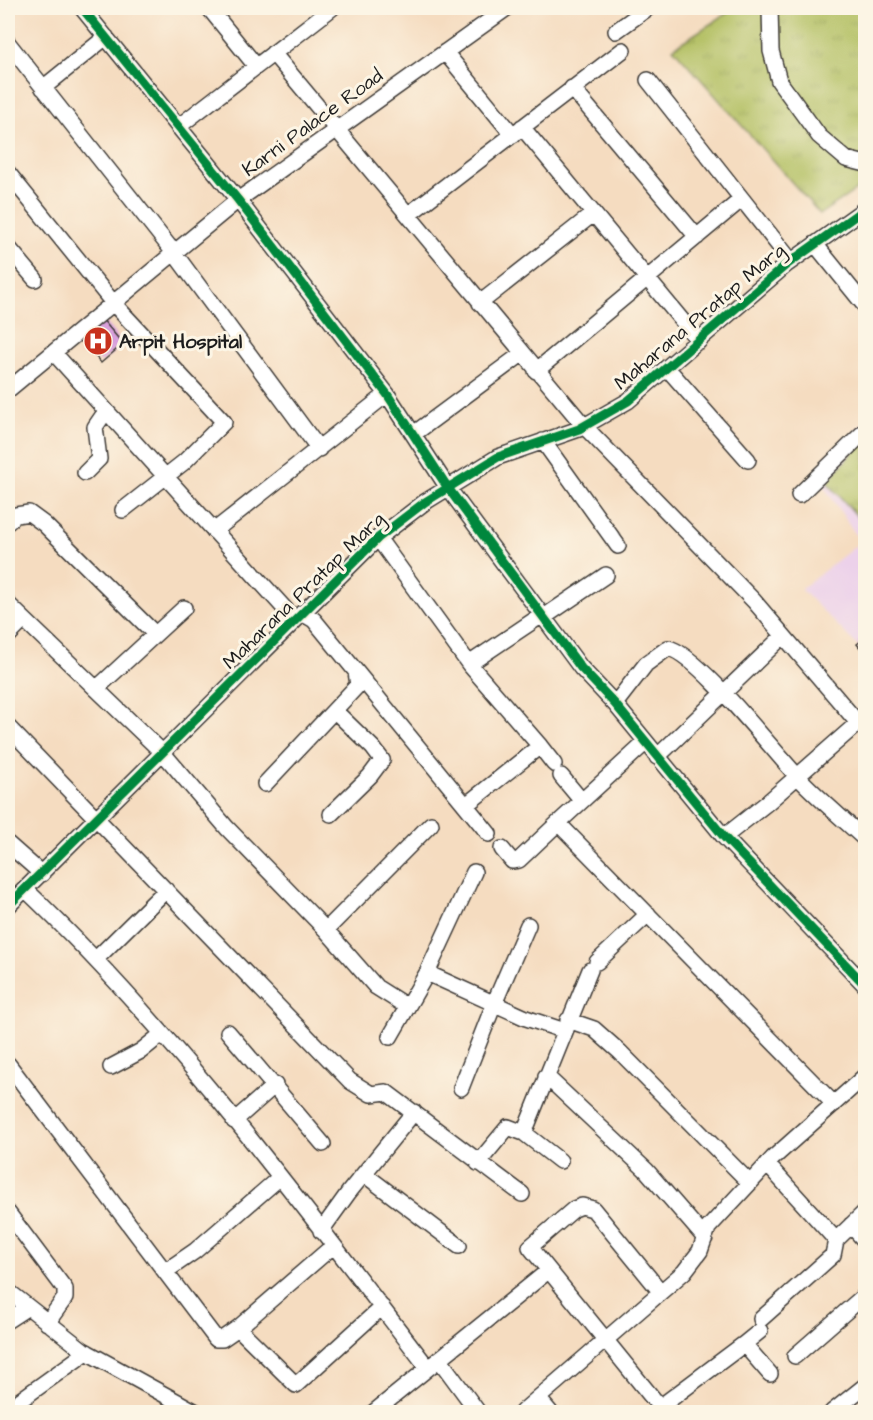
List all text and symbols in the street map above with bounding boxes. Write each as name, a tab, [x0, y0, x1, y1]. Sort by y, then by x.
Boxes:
street label: Karni Palace Road	[236, 62, 389, 184]
street label: Maharana Pratap Marg	[608, 237, 792, 398]
hospital icon: Arpit Hospital	[82, 325, 114, 357]
place label: Arpit Hospital	[119, 328, 242, 356]
street label: Maharana Pratap Marg	[216, 506, 392, 676]

